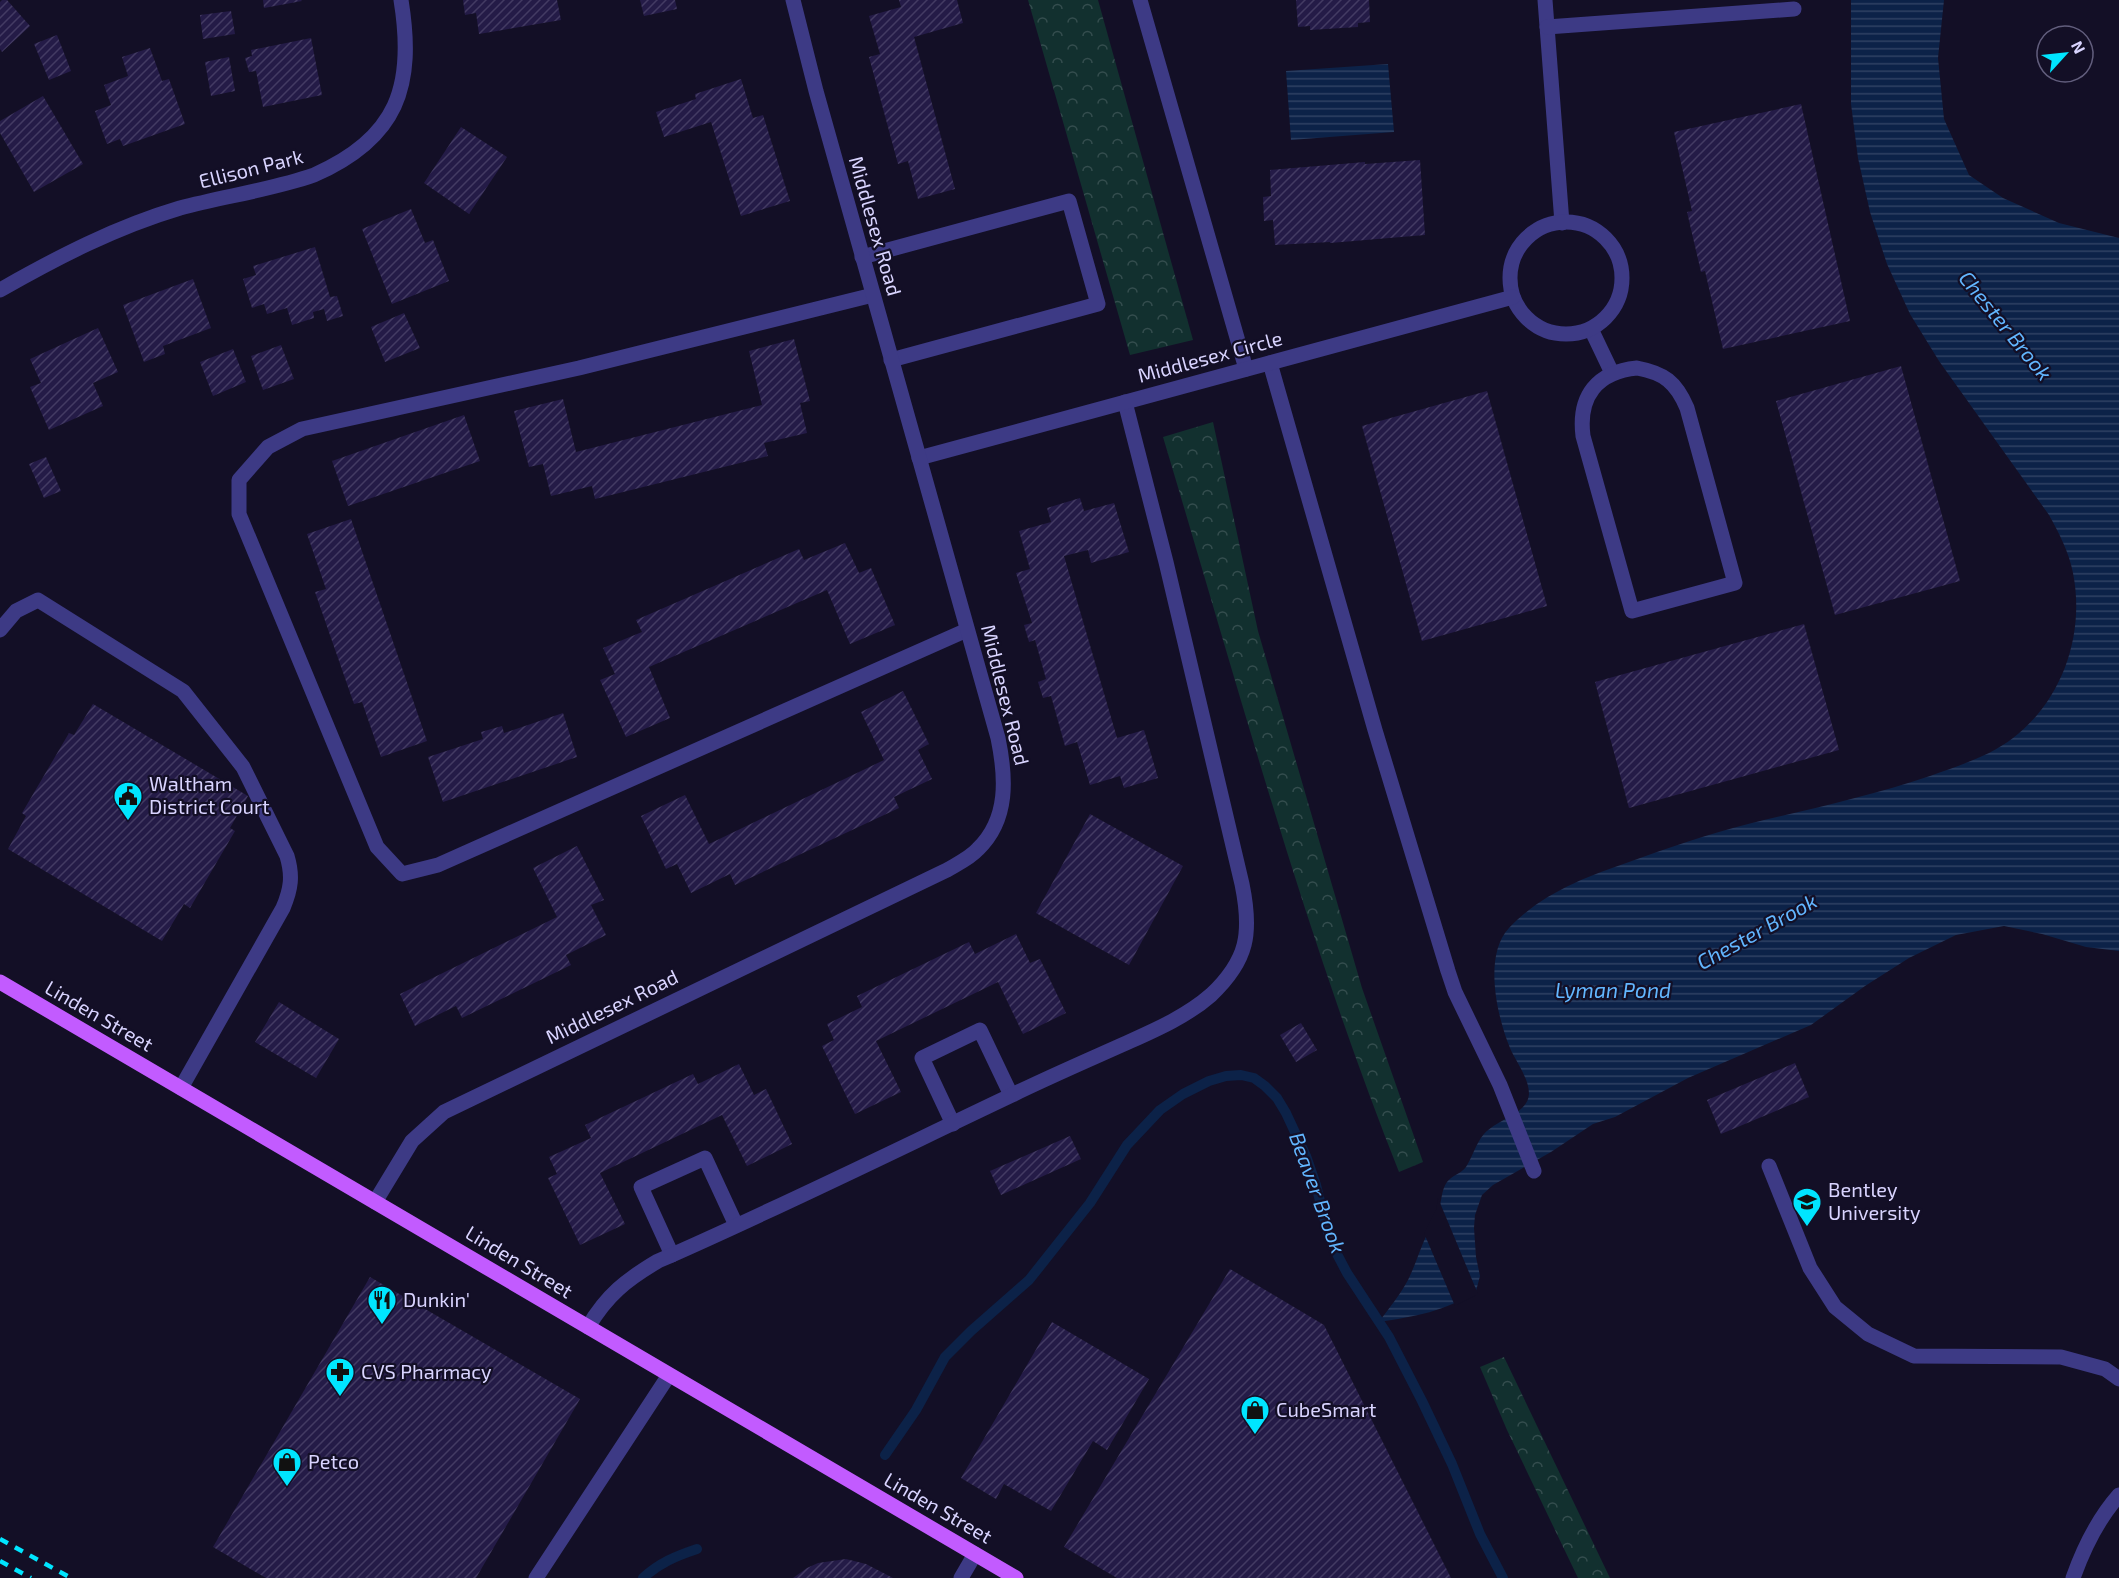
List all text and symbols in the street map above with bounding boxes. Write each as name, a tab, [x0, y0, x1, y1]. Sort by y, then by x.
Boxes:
north arrow	[2035, 24, 2095, 84]
text: N	[2068, 37, 2090, 56]
street label: Ellison Park	[196, 143, 305, 193]
street label: Middlesex Road	[845, 153, 907, 298]
water label: Chester Brook	[1954, 265, 2058, 385]
street label: Middlesex Circle	[1135, 325, 1285, 387]
street label: Middlesex Road	[977, 622, 1035, 768]
place label: Waltham District Court	[149, 771, 270, 818]
public building icon: Waltham District Court	[112, 780, 144, 822]
water label: Chester Brook	[1692, 887, 1821, 974]
street label: Middlesex Road	[542, 964, 682, 1048]
street label: Linden Street	[41, 975, 158, 1056]
water label: Lyman Pond	[1555, 977, 1671, 1003]
water label: Beaver Brook	[1285, 1128, 1352, 1257]
place label: Bentley University	[1828, 1177, 1921, 1224]
school or university icon: Bentley University	[1791, 1186, 1823, 1228]
street label: Linden Street	[462, 1220, 578, 1303]
restaurant icon: Dunkin'	[366, 1284, 398, 1326]
place label: Dunkin'	[403, 1287, 470, 1311]
pharmacy icon: CVS Pharmacy	[324, 1356, 356, 1398]
place label: CVS Pharmacy	[361, 1359, 492, 1383]
shop icon: CubeSmart	[1239, 1394, 1271, 1436]
place label: CubeSmart	[1276, 1397, 1377, 1421]
shop icon: Petco	[271, 1446, 303, 1488]
place label: Petco	[308, 1449, 359, 1473]
street label: Linden Street	[880, 1467, 997, 1548]

